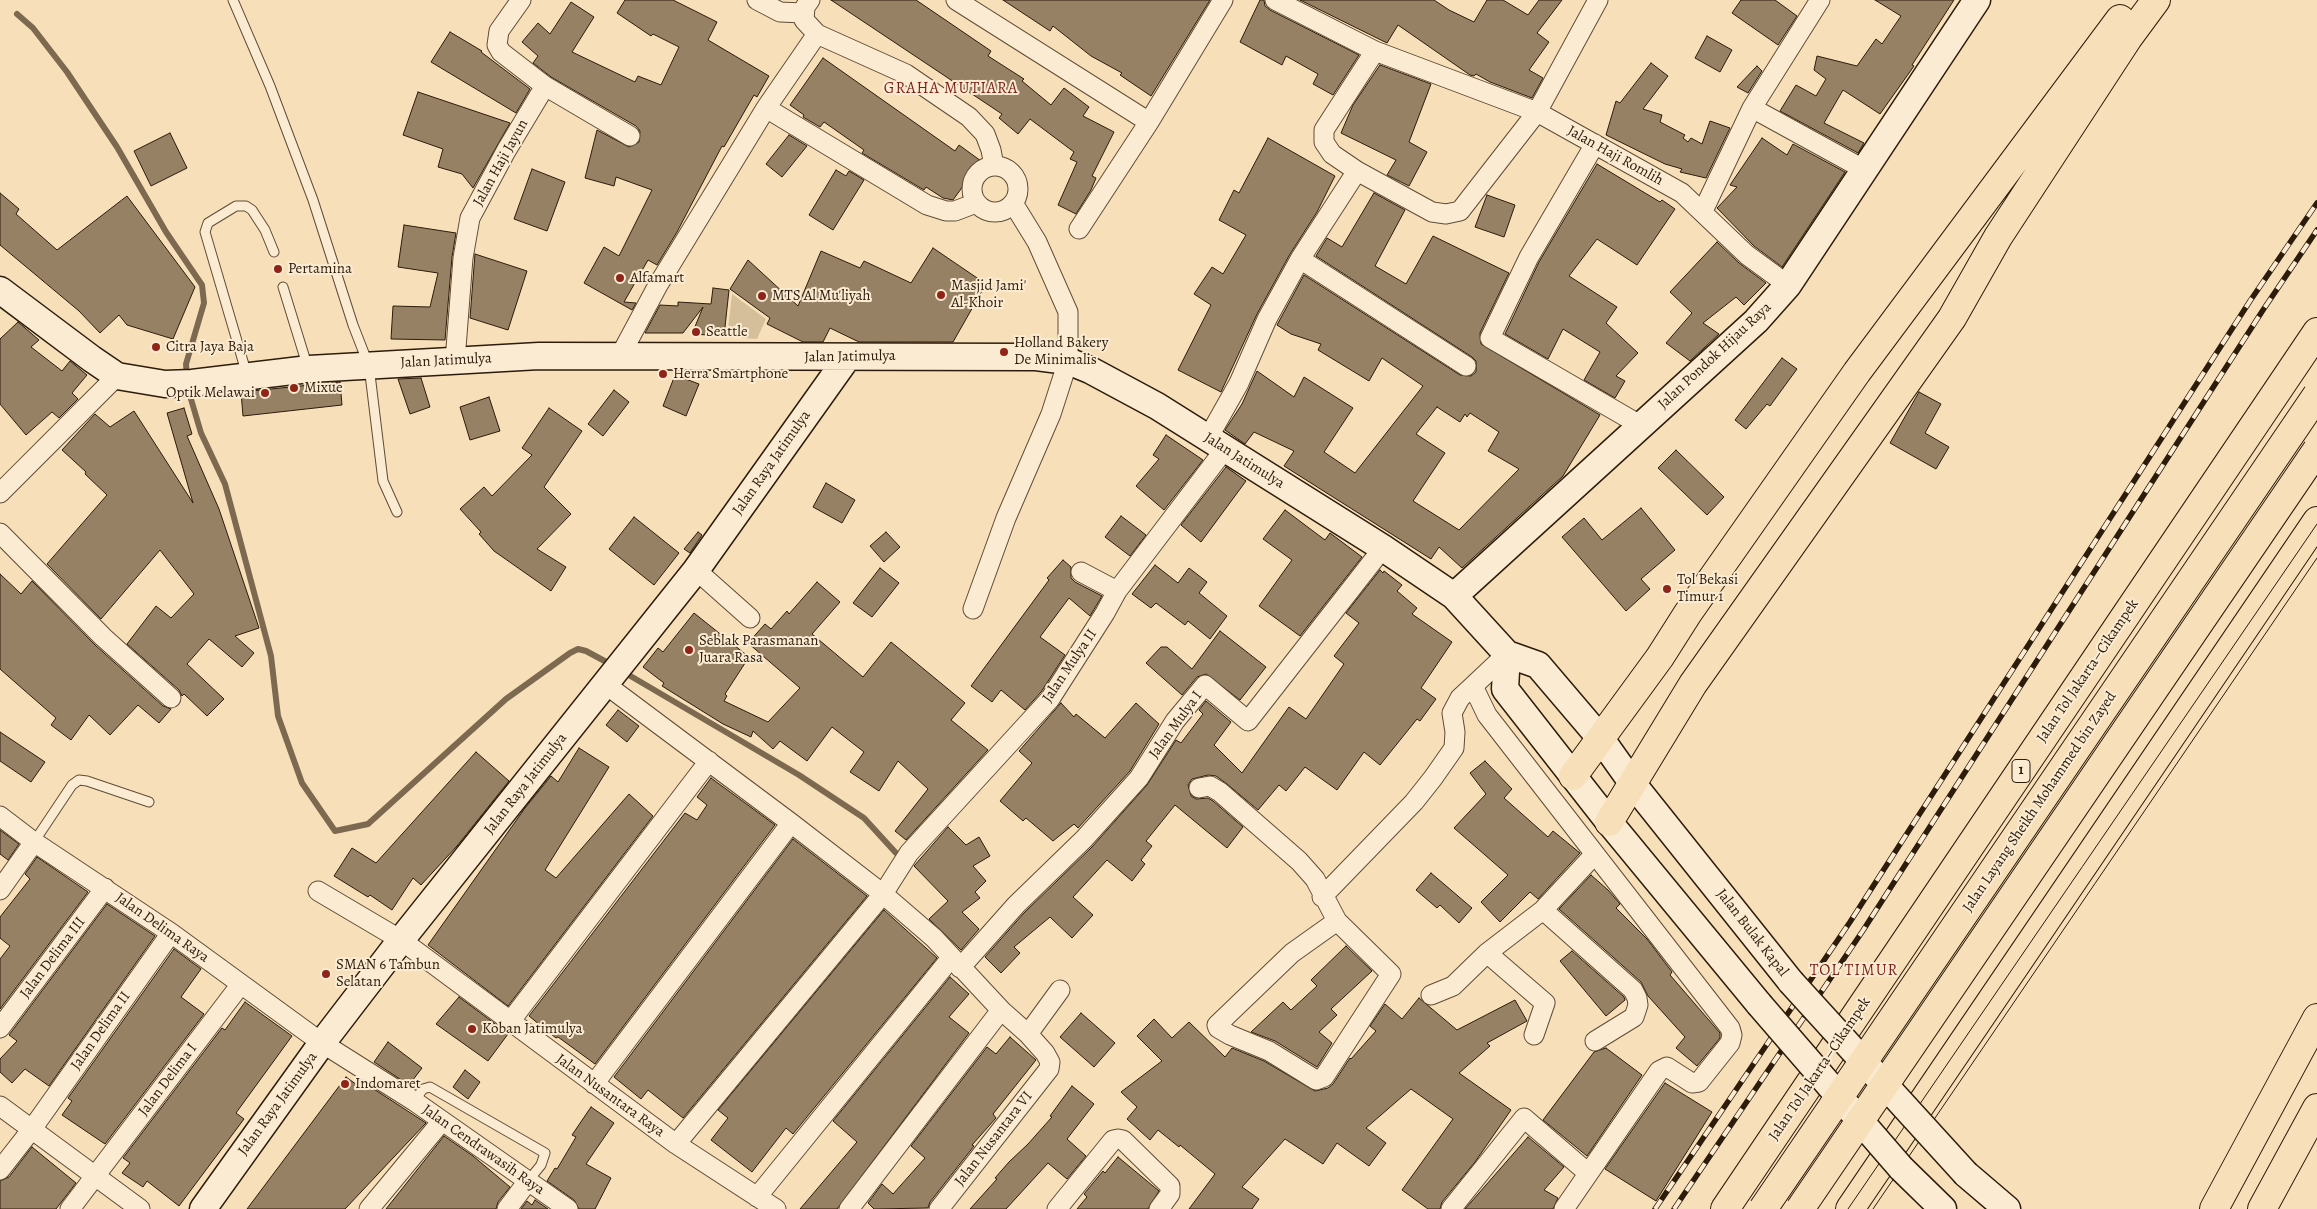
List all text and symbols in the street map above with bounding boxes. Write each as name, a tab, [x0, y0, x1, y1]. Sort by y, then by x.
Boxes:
district label: GRAHA MUTIARA	[882, 79, 1020, 99]
street label: Jalan Haji Jayun	[470, 116, 532, 210]
street label: Jalan Haji Romlih	[1564, 122, 1666, 190]
place label: Pertamina	[288, 260, 352, 278]
marker: Pertamina	[272, 263, 284, 275]
place label: Alfamart	[630, 269, 684, 287]
marker: Alfamart	[614, 272, 626, 284]
place label: Masjid Jami' Al-Khoir	[951, 277, 1026, 312]
place label: MTS Al Mu'liyah	[772, 287, 871, 305]
marker: Masjid Jami' Al-Khoir	[935, 289, 947, 301]
marker: MTS Al Mu'liyah	[756, 290, 768, 302]
street label: Jalan Pondok Hijau Raya	[1654, 299, 1776, 413]
place label: Seattle	[706, 323, 748, 341]
marker: Seattle	[690, 326, 702, 338]
place label: Holland Bakery De Minimalis	[1014, 334, 1109, 369]
place label: Citra Jaya Baja	[166, 338, 254, 356]
marker: Citra Jaya Baja	[150, 341, 162, 353]
marker: Holland Bakery De Minimalis	[998, 346, 1010, 358]
street label: Jalan Jatimulya	[804, 347, 896, 367]
street label: Jalan Jatimulya	[400, 350, 492, 372]
place label: Herra Smartphone	[673, 365, 788, 383]
marker: Herra Smartphone	[657, 368, 669, 380]
place label: Mixue	[304, 379, 343, 397]
marker: Mixue	[288, 382, 300, 394]
place label: Optik Melawai	[166, 384, 255, 402]
marker: Optik Melawai	[259, 387, 271, 399]
street label: Jalan Raya Jatimulya	[729, 407, 815, 519]
street label: Jalan Jatimulya	[1200, 429, 1288, 493]
place label: Tol Bekasi Timur 1	[1677, 571, 1738, 606]
marker: Tol Bekasi Timur 1	[1661, 583, 1673, 595]
street label: Jalan Tol Jakarta–Cikampek	[2033, 596, 2143, 746]
street label: Jalan Mulya II	[1039, 626, 1101, 706]
place label: Seblak Parasmanan Juara Rasa	[699, 632, 819, 667]
marker: Seblak Parasmanan Juara Rasa	[683, 644, 695, 656]
street label: Jalan Mulya I	[1145, 688, 1207, 762]
street label: Jalan Layang Sheikh Mohammed bin Zayed	[1959, 688, 2121, 916]
street label: Jalan Raya Jatimulya	[481, 730, 571, 838]
road number: 1	[2012, 759, 2030, 782]
street label: Jalan Bulak Kapal	[1712, 886, 1792, 980]
street label: Jalan Delima Raya	[112, 889, 212, 967]
street label: Jalan Delima III	[17, 914, 89, 1002]
place label: SMAN 6 Tambun Selatan	[336, 956, 440, 991]
district label: TOL TIMUR	[1809, 961, 1899, 981]
marker: SMAN 6 Tambun Selatan	[320, 968, 332, 980]
street label: Jalan Delima II	[67, 988, 135, 1074]
street label: Jalan Tol Jakarta–Cikampek	[1765, 994, 1875, 1144]
place label: Koban Jatimulya	[482, 1020, 583, 1038]
marker: Koban Jatimulya	[466, 1023, 478, 1035]
street label: Jalan Delima I	[135, 1040, 201, 1120]
street label: Jalan Raya Jatimulya	[234, 1049, 322, 1159]
street label: Jalan Nusantara Raya	[552, 1051, 668, 1141]
place label: Indomaret	[355, 1075, 421, 1093]
marker: Indomaret	[339, 1078, 351, 1090]
street label: Jalan Nusantara VI	[951, 1088, 1037, 1190]
street label: Jalan Cendrawasih Raya	[418, 1101, 548, 1199]

